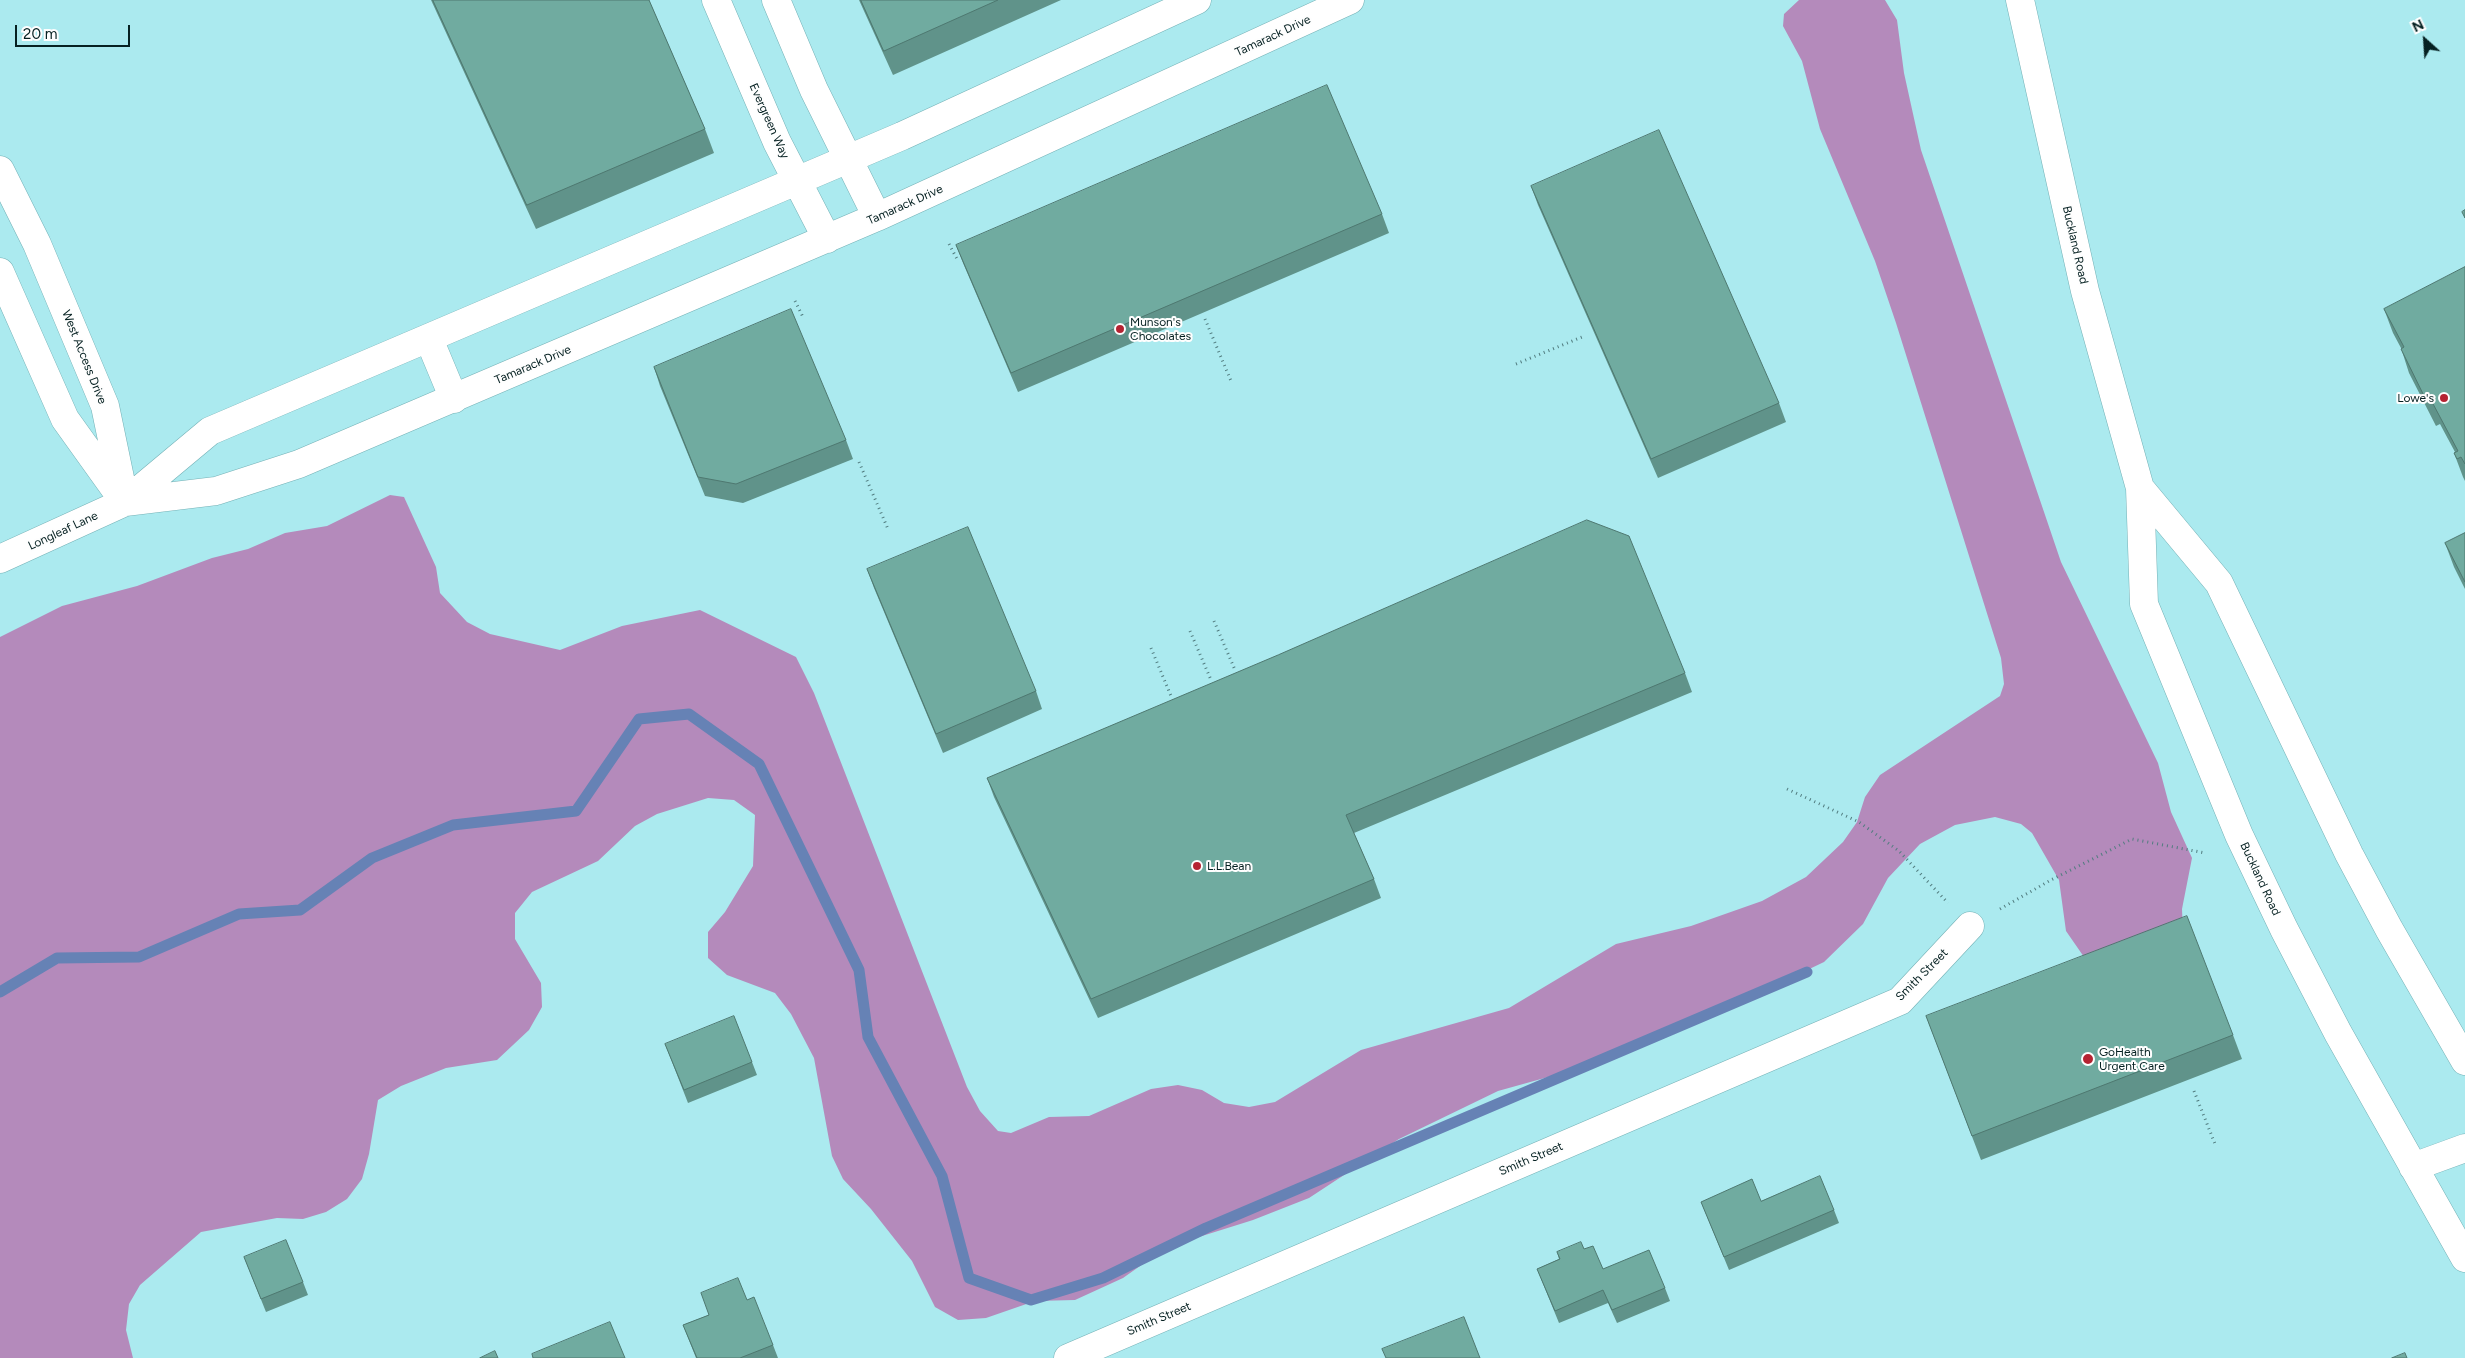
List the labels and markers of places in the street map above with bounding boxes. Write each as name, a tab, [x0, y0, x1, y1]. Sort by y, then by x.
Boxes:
place label: Munson's Chocolates	[1130, 315, 1191, 343]
marker: Munson's Chocolates	[1114, 323, 1126, 335]
place label: Lowe's	[2397, 391, 2434, 405]
marker: Lowe's	[2438, 392, 2450, 404]
place label: L.L.Bean	[1207, 859, 1251, 873]
marker: L.L.Bean	[1191, 860, 1203, 872]
place label: GoHealth Urgent Care	[2099, 1045, 2165, 1073]
marker: GoHealth Urgent Care	[2081, 1052, 2095, 1066]

